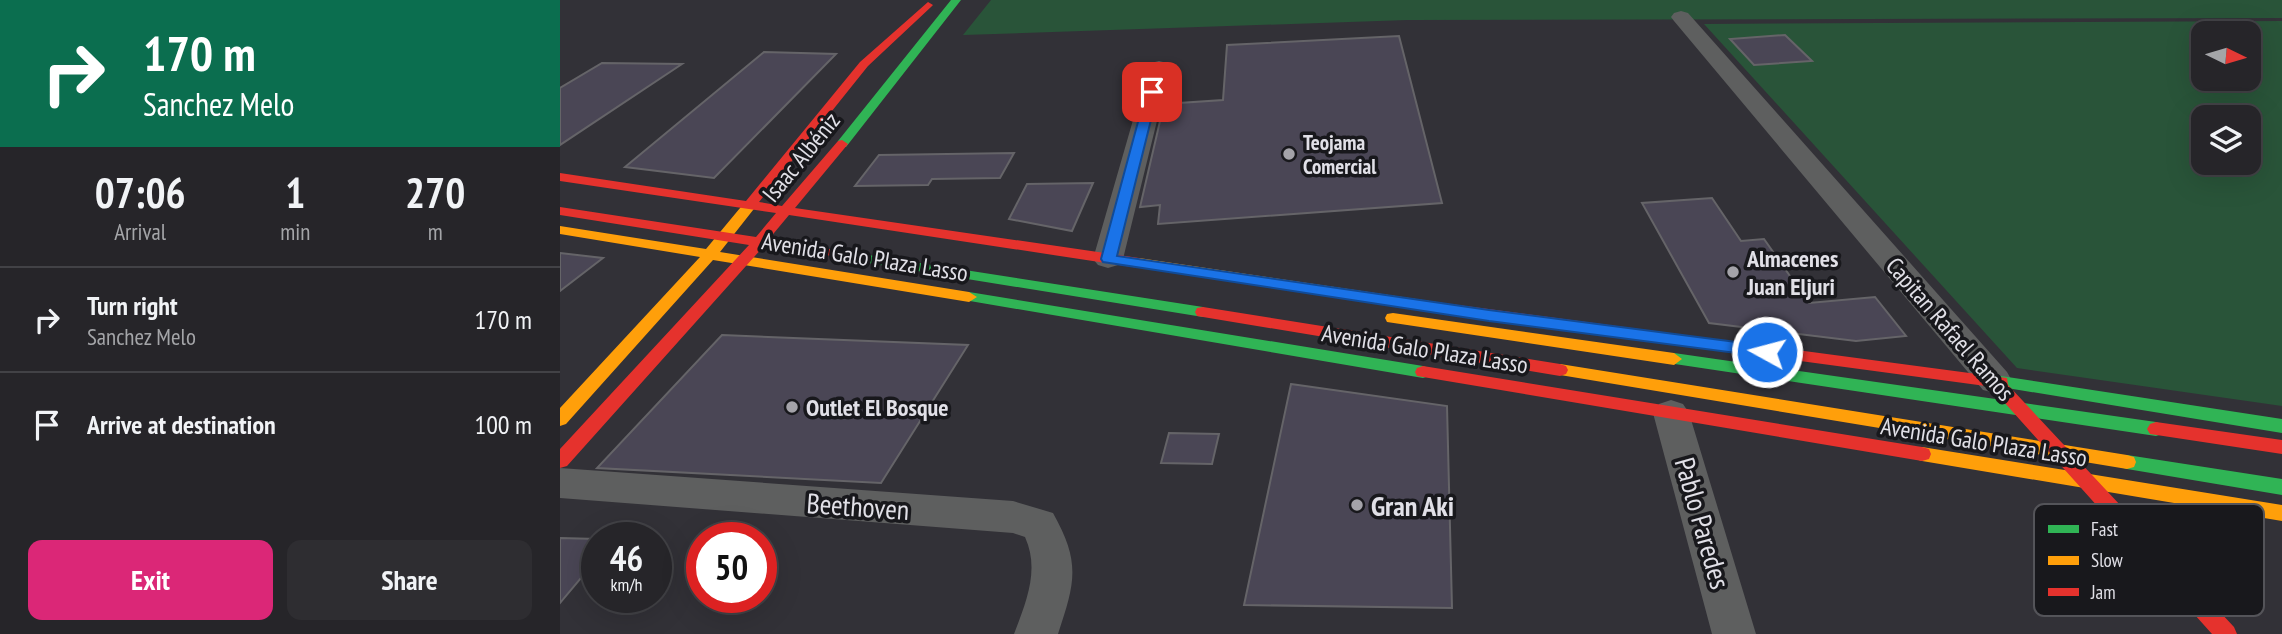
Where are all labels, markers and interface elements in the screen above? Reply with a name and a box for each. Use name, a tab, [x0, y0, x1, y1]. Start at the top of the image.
text: 170 m	[143, 21, 256, 85]
north arrow	[2191, 21, 2261, 91]
map controls	[2191, 21, 2261, 175]
icon: right	[28, 28, 119, 119]
pin	[1122, 62, 1182, 122]
icon: arrive	[1133, 73, 1171, 111]
text: Sanchez Melo	[143, 83, 294, 125]
button: layers	[2191, 105, 2261, 175]
street label: Isaac Albéniz	[755, 106, 847, 208]
place label: Teojama Comercial	[1303, 129, 1377, 180]
marker: Teojama Comercial	[1281, 146, 1297, 162]
text: 07:06	[95, 165, 186, 220]
text: 1	[285, 165, 305, 220]
text: 270	[405, 165, 465, 220]
text: Arrival	[114, 217, 166, 246]
text: min	[280, 217, 310, 246]
text: m	[428, 217, 443, 246]
street label: Avenida Galo Plaza Lasso	[760, 225, 970, 289]
place label: Almacenes Juan Eljuri	[1746, 243, 1839, 302]
street label: Capitan Rafael Ramos	[1879, 251, 2021, 407]
marker: Almacenes Juan Eljuri	[1725, 264, 1741, 280]
text: Turn right	[87, 289, 178, 322]
icon: right	[28, 301, 66, 339]
text: 170 m	[474, 303, 532, 336]
position arrow	[1730, 315, 1804, 389]
street label: Avenida Galo Plaza Lasso	[1320, 317, 1530, 381]
text: Sanchez Melo	[87, 322, 196, 351]
place label: Outlet El Bosque	[806, 392, 949, 423]
marker: Outlet El Bosque	[784, 399, 800, 415]
icon: arrive	[28, 406, 66, 444]
text: Arrive at destination	[87, 408, 276, 441]
text: 100 m	[474, 408, 532, 441]
street label: Avenida Galo Plaza Lasso	[1879, 410, 2089, 474]
street label: Pablo Paredes	[1667, 453, 1739, 593]
street label: Beethoven	[806, 484, 910, 528]
place label: Gran Aki	[1371, 487, 1454, 524]
marker: Gran Aki	[1349, 497, 1365, 513]
legend	[2034, 504, 2264, 616]
text: Fast	[2091, 517, 2119, 541]
speed limit sign: 50	[686, 522, 777, 613]
text: 46	[610, 535, 643, 581]
button: Exit	[28, 540, 273, 620]
button: Share	[287, 540, 532, 620]
text: Slow	[2091, 548, 2124, 572]
text: km/h	[611, 573, 642, 596]
text: Jam	[2090, 580, 2116, 604]

